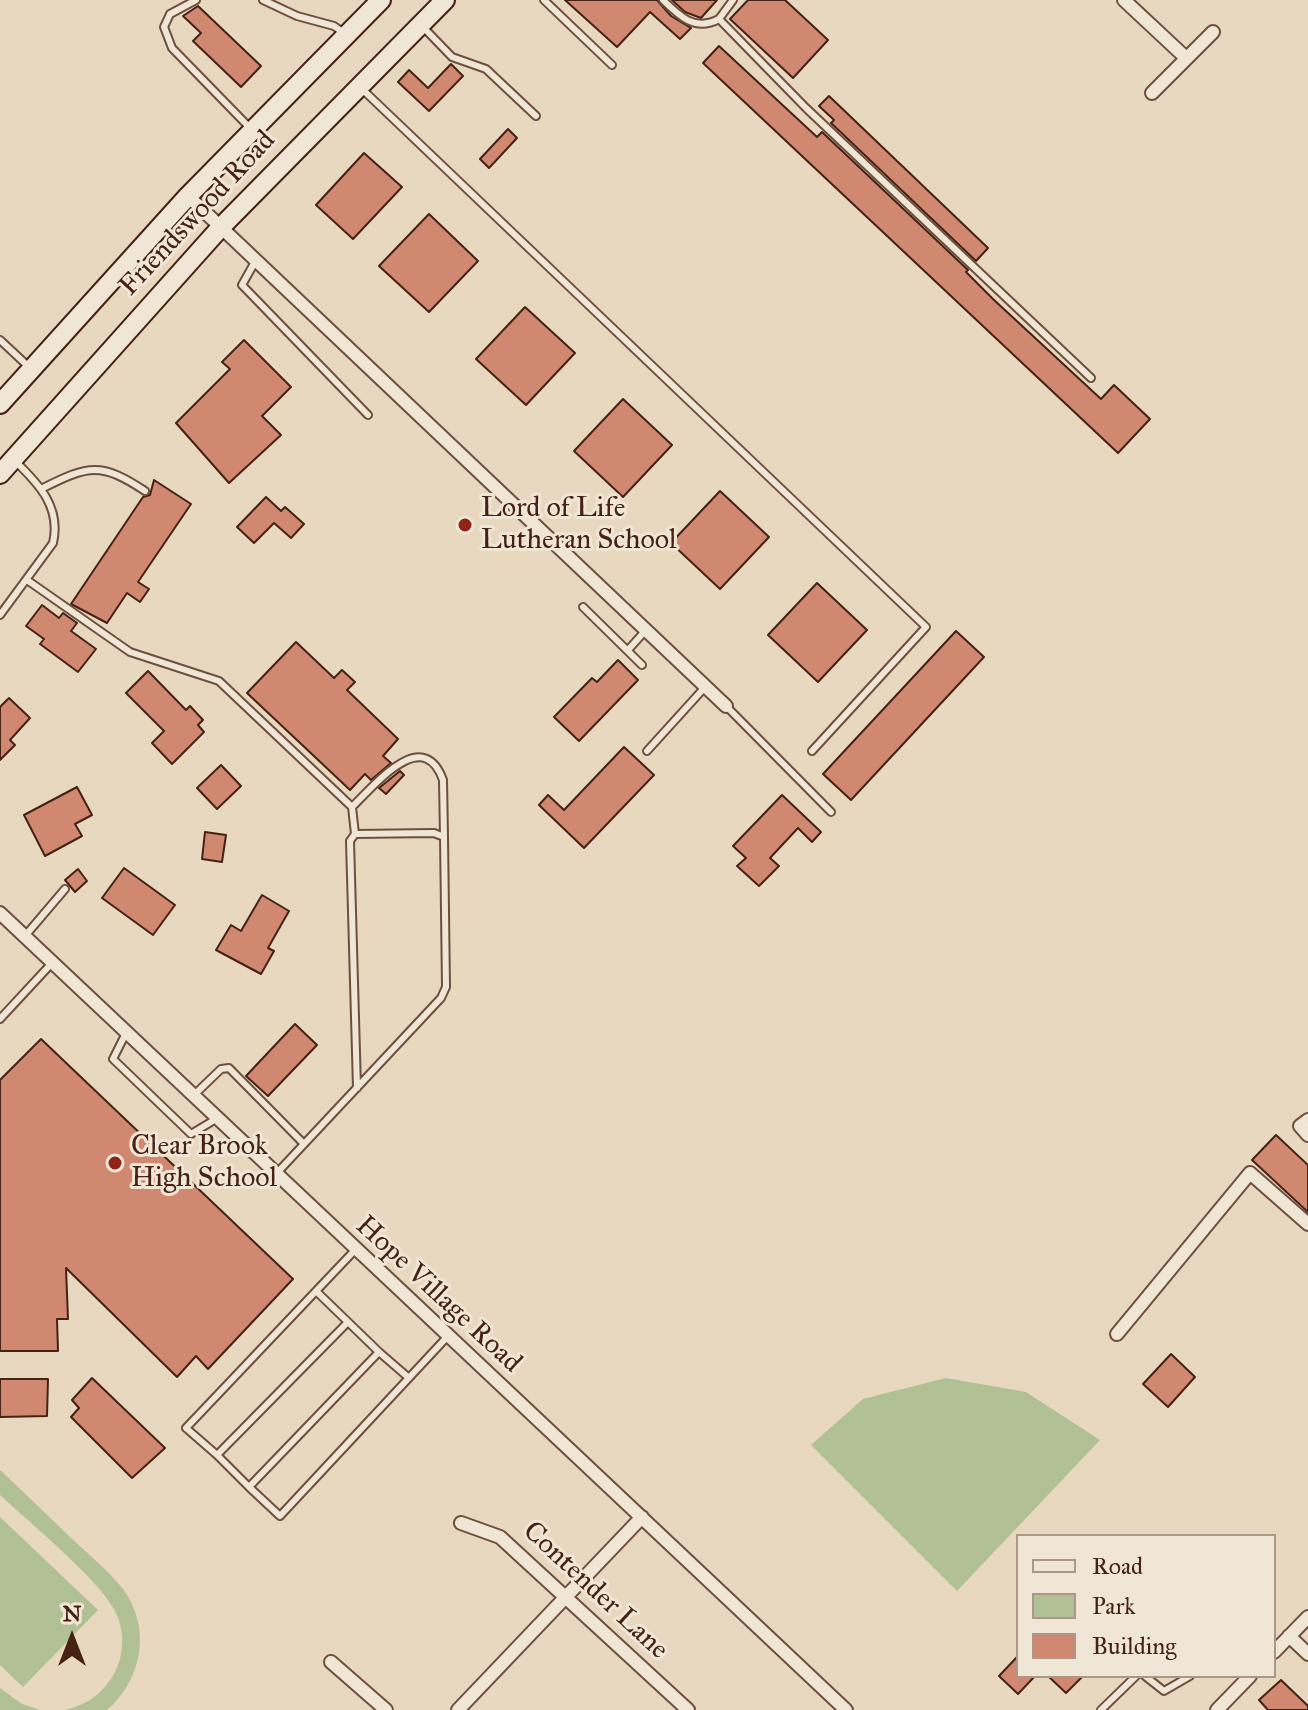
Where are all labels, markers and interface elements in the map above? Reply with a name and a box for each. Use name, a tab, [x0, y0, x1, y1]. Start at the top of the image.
street label: Friendswood Road	[113, 125, 283, 303]
place label: Lord of Life Lutheran School	[481, 492, 677, 558]
marker: Lord of Life Lutheran School	[456, 516, 474, 534]
place label: Clear Brook High School	[131, 1130, 277, 1196]
marker: Clear Brook High School	[106, 1154, 124, 1172]
street label: Hope Village Road	[348, 1210, 528, 1380]
street label: Contender Lane	[515, 1515, 675, 1667]
legend	[1016, 1534, 1276, 1678]
text: Road	[1092, 1551, 1143, 1581]
text: Park	[1092, 1591, 1135, 1621]
north arrow	[32, 1598, 112, 1678]
text: N	[63, 1600, 81, 1627]
text: Building	[1092, 1631, 1177, 1661]

